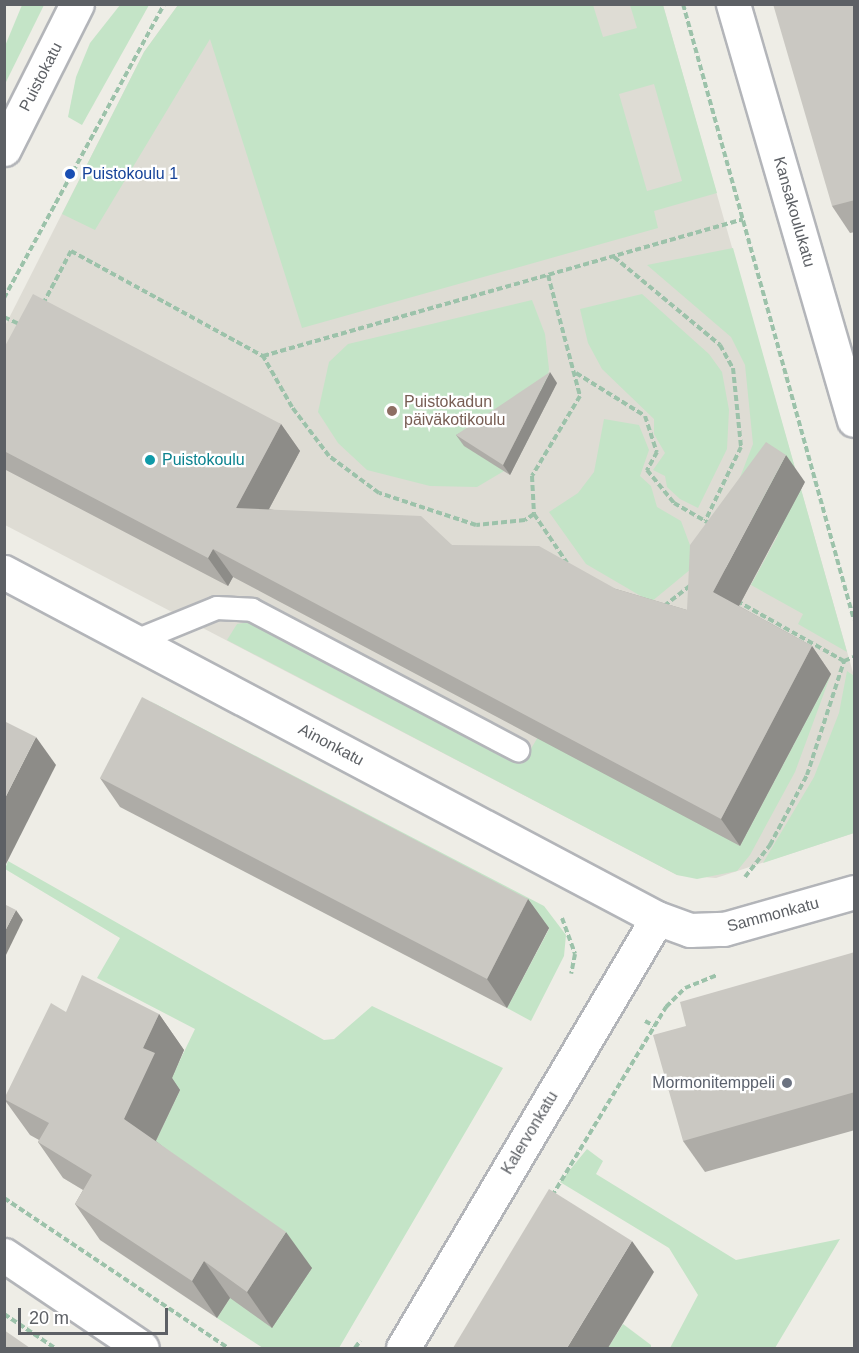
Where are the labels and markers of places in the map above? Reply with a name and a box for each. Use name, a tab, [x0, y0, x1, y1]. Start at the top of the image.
place label: Puistokoulu 1	[82, 164, 178, 184]
marker: Puistokoulu 1	[63, 167, 77, 181]
place label: Puistokadun päiväkotikoulu	[404, 392, 505, 430]
marker: Puistokadun päiväkotikoulu	[385, 404, 399, 418]
place label: Puistokoulu	[162, 450, 245, 470]
marker: Puistokoulu	[143, 453, 157, 467]
place label: Mormonitemppeli	[652, 1073, 775, 1093]
marker: Mormonitemppeli	[780, 1076, 794, 1090]

